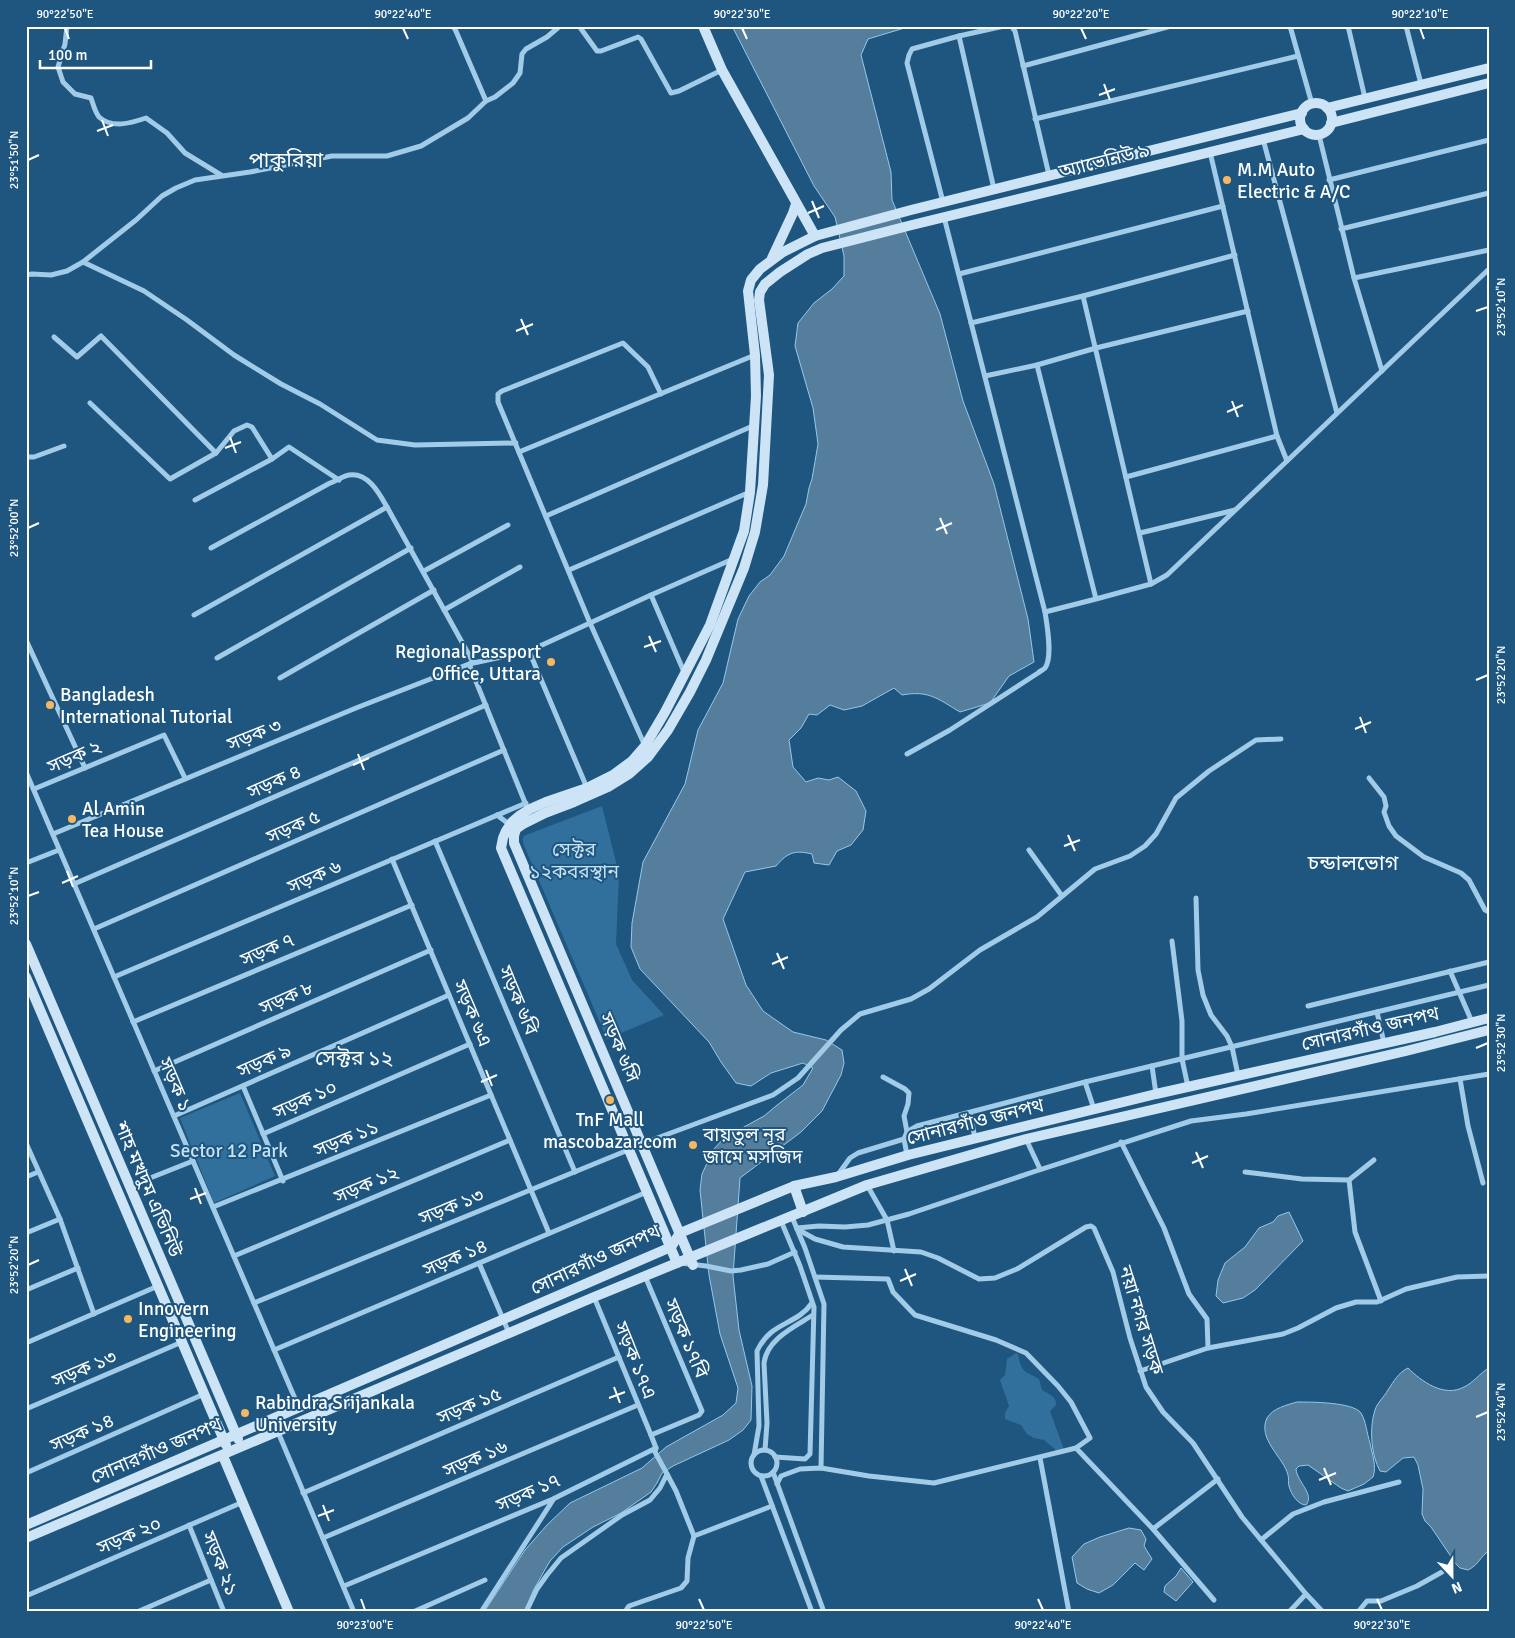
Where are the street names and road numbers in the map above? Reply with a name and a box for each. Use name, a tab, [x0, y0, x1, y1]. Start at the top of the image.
street label: অ্যাভেনিউ ৯	[1055, 138, 1152, 184]
street label: সড়ক ৩	[223, 713, 285, 757]
street label: সড়ক ২	[43, 735, 105, 779]
street label: সড়ক ৪	[243, 760, 305, 805]
street label: সড়ক ৫	[262, 805, 324, 850]
street label: সড়ক ৬	[283, 855, 345, 899]
street label: সড়ক ৭	[236, 928, 298, 972]
street label: সড়ক ৬বি	[492, 961, 544, 1039]
street label: সড়ক ৮	[255, 976, 317, 1021]
street label: সড়ক ৬এ	[447, 976, 497, 1050]
street label: সোনারগাঁও জনপথ	[1299, 1001, 1442, 1057]
street label: সড়ক ৬সি	[593, 1008, 645, 1087]
street label: সড়ক ৯	[233, 1039, 295, 1084]
street label: সড়ক ১	[153, 1053, 197, 1115]
street label: সড়ক ১০	[269, 1075, 341, 1125]
street label: সোনারগাঁও জনপথ	[904, 1093, 1047, 1151]
street label: সড়ক ১১	[310, 1115, 382, 1163]
street label: শাহ মখদুম এভিনিউ	[108, 1117, 188, 1261]
street label: সড়ক ১২	[330, 1161, 402, 1210]
street label: সড়ক ১৩	[415, 1183, 487, 1231]
street label: সোনারগাঁও জনপথ	[527, 1219, 665, 1301]
street label: সড়ক ১৪	[419, 1234, 491, 1283]
street label: নয়া নগর সড়ক	[1113, 1262, 1169, 1378]
street label: সড়ক ১৭বি	[658, 1294, 714, 1382]
street label: সড়ক ১৭এ	[608, 1317, 661, 1403]
street label: সড়ক ১৩	[48, 1345, 120, 1394]
street label: সড়ক ১৫	[433, 1382, 505, 1431]
street label: সড়ক ১৪	[46, 1408, 118, 1458]
street label: সোনারগাঁও জনপথ	[87, 1412, 227, 1489]
street label: সড়ক ১৬	[439, 1435, 511, 1484]
street label: সড়ক ১৭	[492, 1468, 564, 1518]
street label: সড়ক ২০	[93, 1512, 165, 1561]
street label: সড়ক ২১	[196, 1527, 244, 1599]

